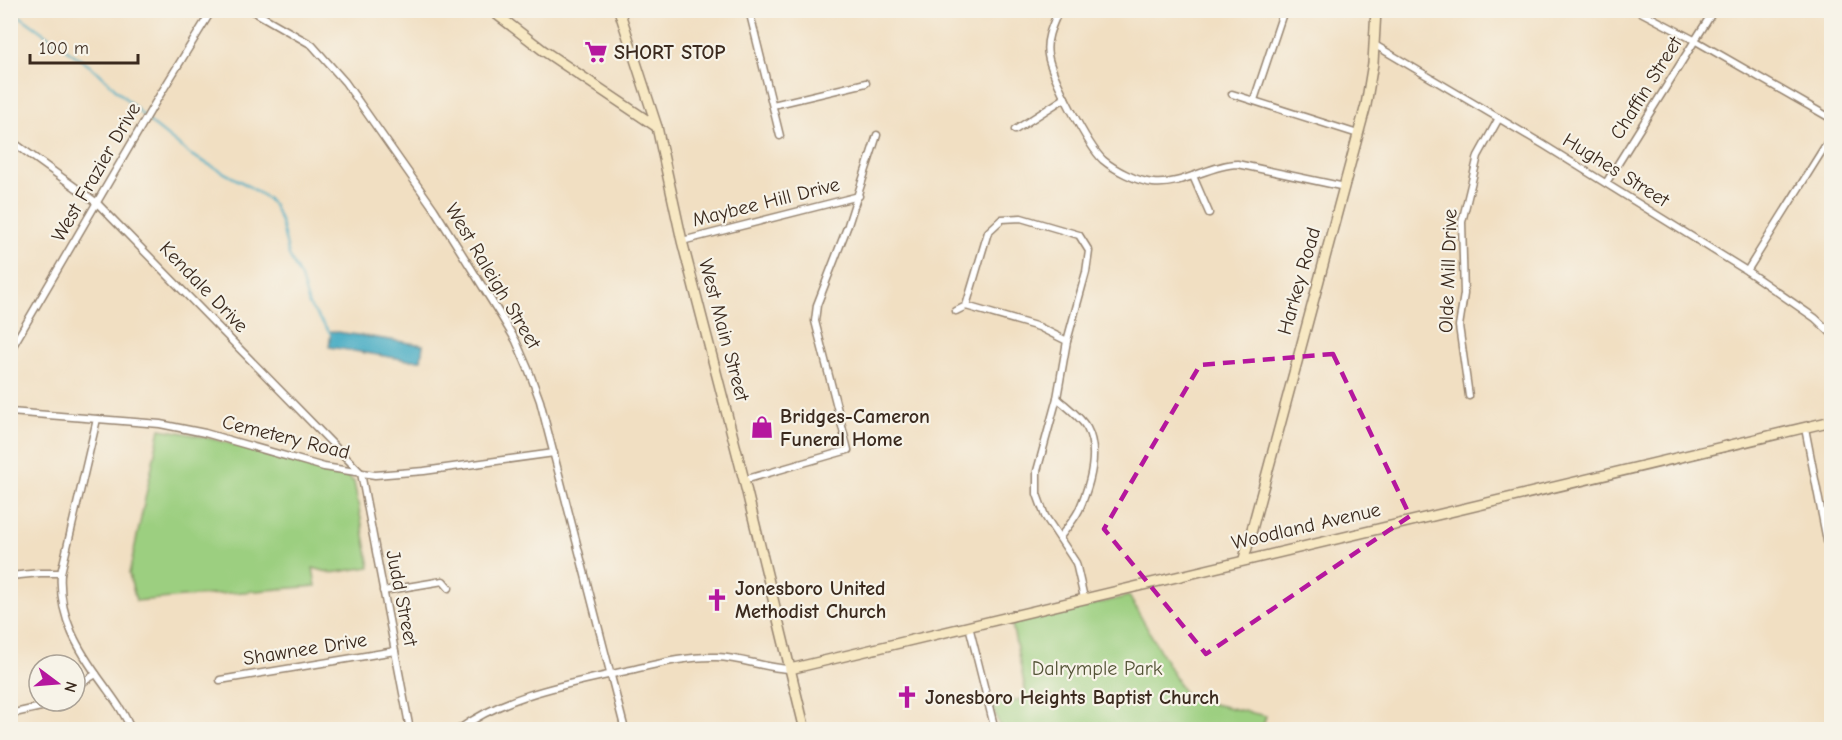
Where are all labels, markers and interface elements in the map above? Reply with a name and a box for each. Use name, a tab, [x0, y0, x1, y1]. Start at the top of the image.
scale bar	[30, 27, 138, 65]
street label: Chaffin Street	[1605, 31, 1687, 144]
text: 100 m	[39, 38, 89, 59]
supermarket icon: SHORT STOP	[583, 39, 609, 65]
place label: SHORT STOP	[614, 41, 725, 64]
street label: West Frazier Drive	[47, 98, 145, 246]
street label: Hughes Street	[1559, 128, 1675, 213]
street label: Maybee Hill Drive	[690, 173, 842, 231]
street label: West Raleigh Street	[440, 199, 546, 354]
street label: Olde Mill Drive	[1434, 208, 1462, 334]
street label: Harkey Road	[1273, 225, 1325, 337]
street label: Kendale Drive	[155, 237, 253, 337]
street label: West Main Street	[694, 256, 754, 405]
place label: Bridges-Cameron Funeral Home	[780, 405, 930, 451]
street label: Cemetery Road	[220, 410, 352, 464]
shop icon: Bridges-Cameron Funeral Home	[749, 414, 775, 440]
street label: Woodland Avenue	[1229, 498, 1383, 554]
street label: Judd Street	[381, 548, 423, 649]
place label: Jonesboro United Methodist Church	[735, 577, 886, 623]
church icon: Jonesboro United Methodist Church	[704, 587, 730, 613]
street label: Shawnee Drive	[242, 628, 368, 670]
north arrow	[27, 653, 87, 713]
park label: Dalrymple Park	[1032, 657, 1163, 680]
text: N	[60, 679, 81, 694]
church icon: Jonesboro Heights Baptist Church	[894, 684, 920, 710]
place label: Jonesboro Heights Baptist Church	[925, 686, 1219, 709]

